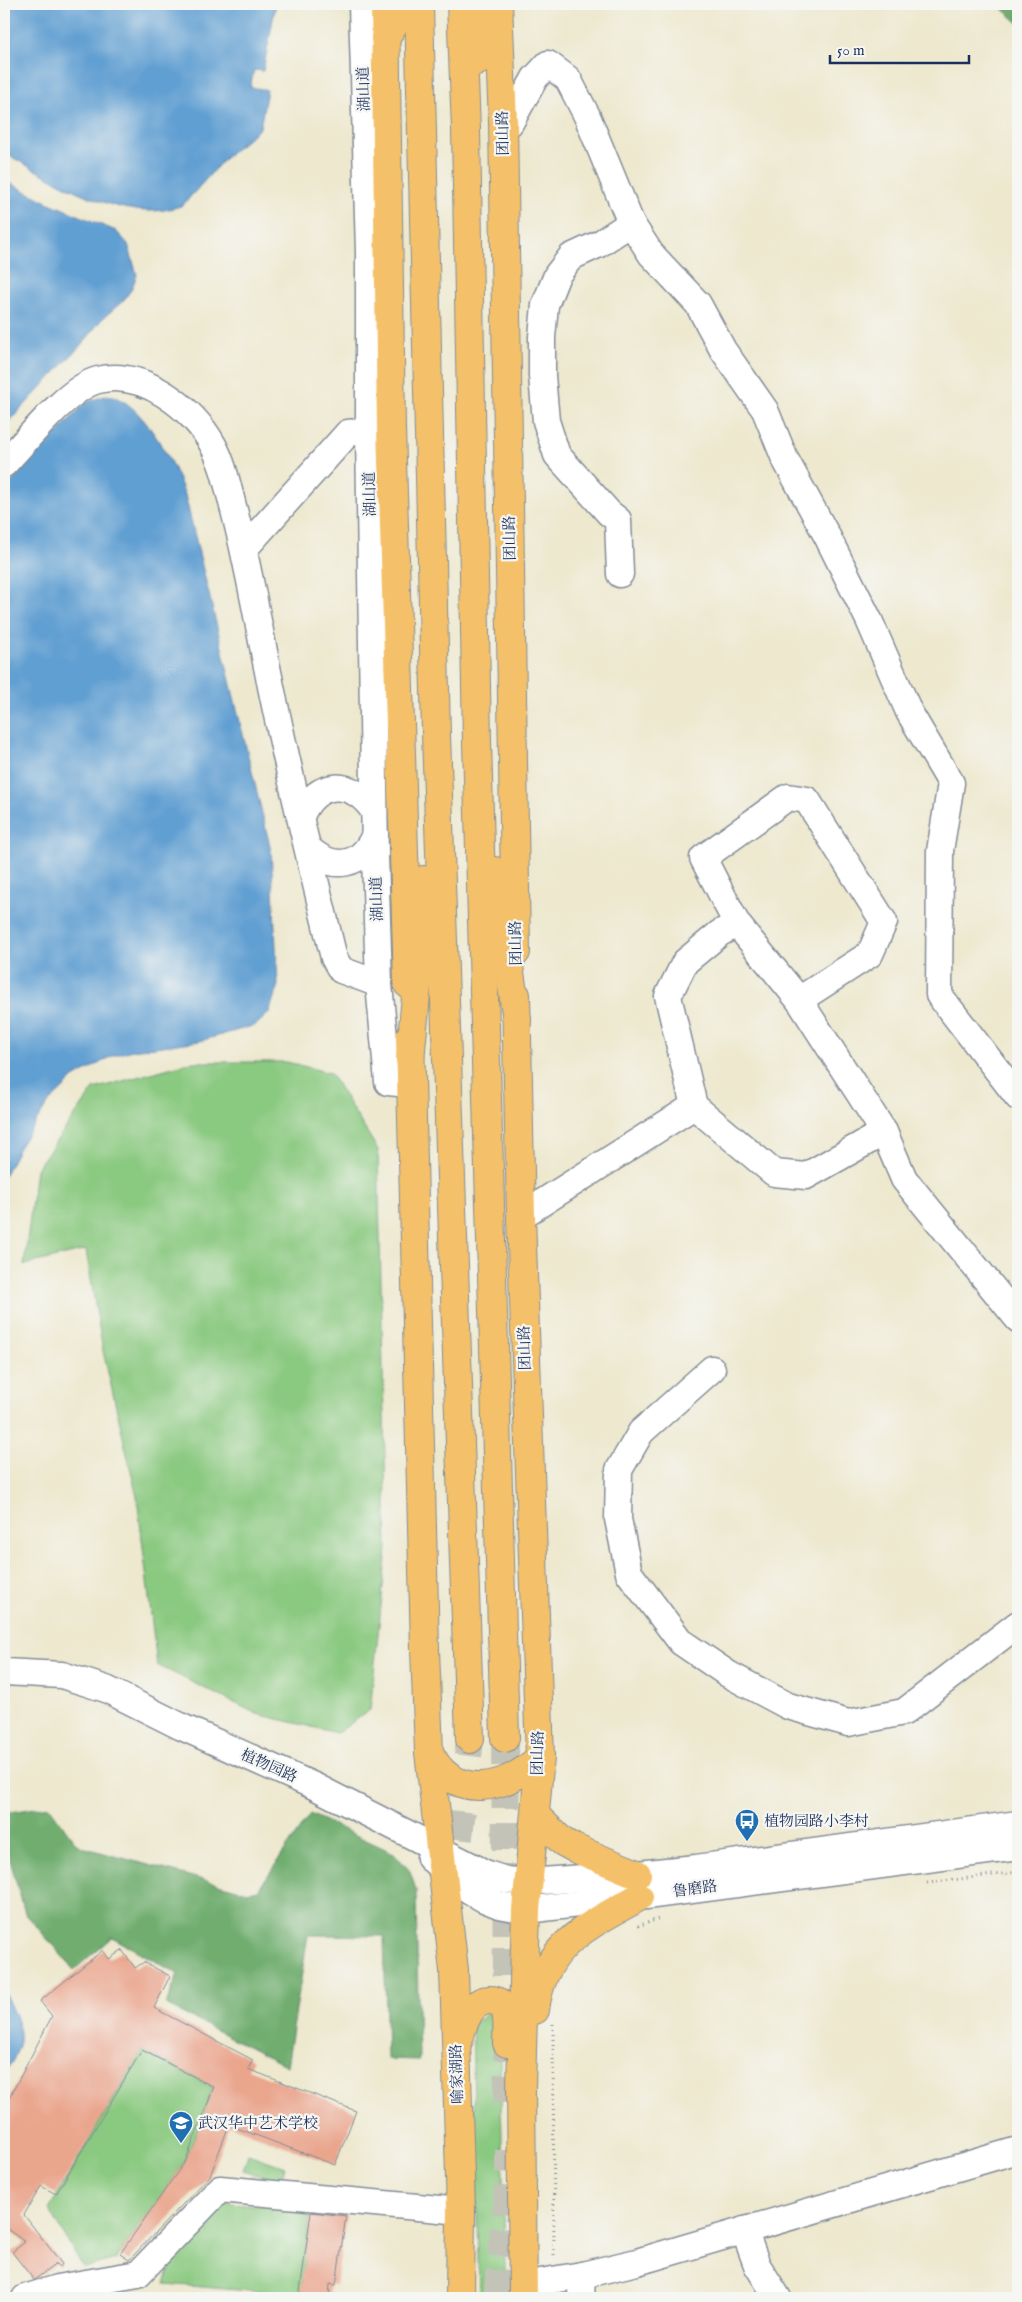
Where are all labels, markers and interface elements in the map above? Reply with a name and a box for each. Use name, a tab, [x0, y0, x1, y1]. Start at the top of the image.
scale bar	[830, 32, 968, 64]
text: 50 m	[837, 41, 865, 60]
street label: 湖山道	[354, 66, 374, 112]
street label: 团山路	[493, 110, 513, 156]
street label: 湖山道	[360, 471, 380, 517]
street label: 团山路	[500, 515, 520, 561]
street label: 湖山道	[367, 876, 387, 922]
street label: 团山路	[506, 920, 526, 966]
street label: 团山路	[515, 1325, 535, 1371]
street label: 团山路	[528, 1730, 548, 1776]
street label: 植物园路	[238, 1745, 300, 1787]
bus stop icon: 植物园路小李村	[734, 1808, 760, 1842]
place label: 植物园路小李村	[764, 1812, 869, 1831]
street label: 鲁磨路	[671, 1876, 719, 1902]
street label: 喻家湖路	[446, 2044, 468, 2104]
school or university icon: 武汉华中艺术学校	[168, 2110, 194, 2144]
place label: 武汉华中艺术学校	[198, 2114, 318, 2133]

